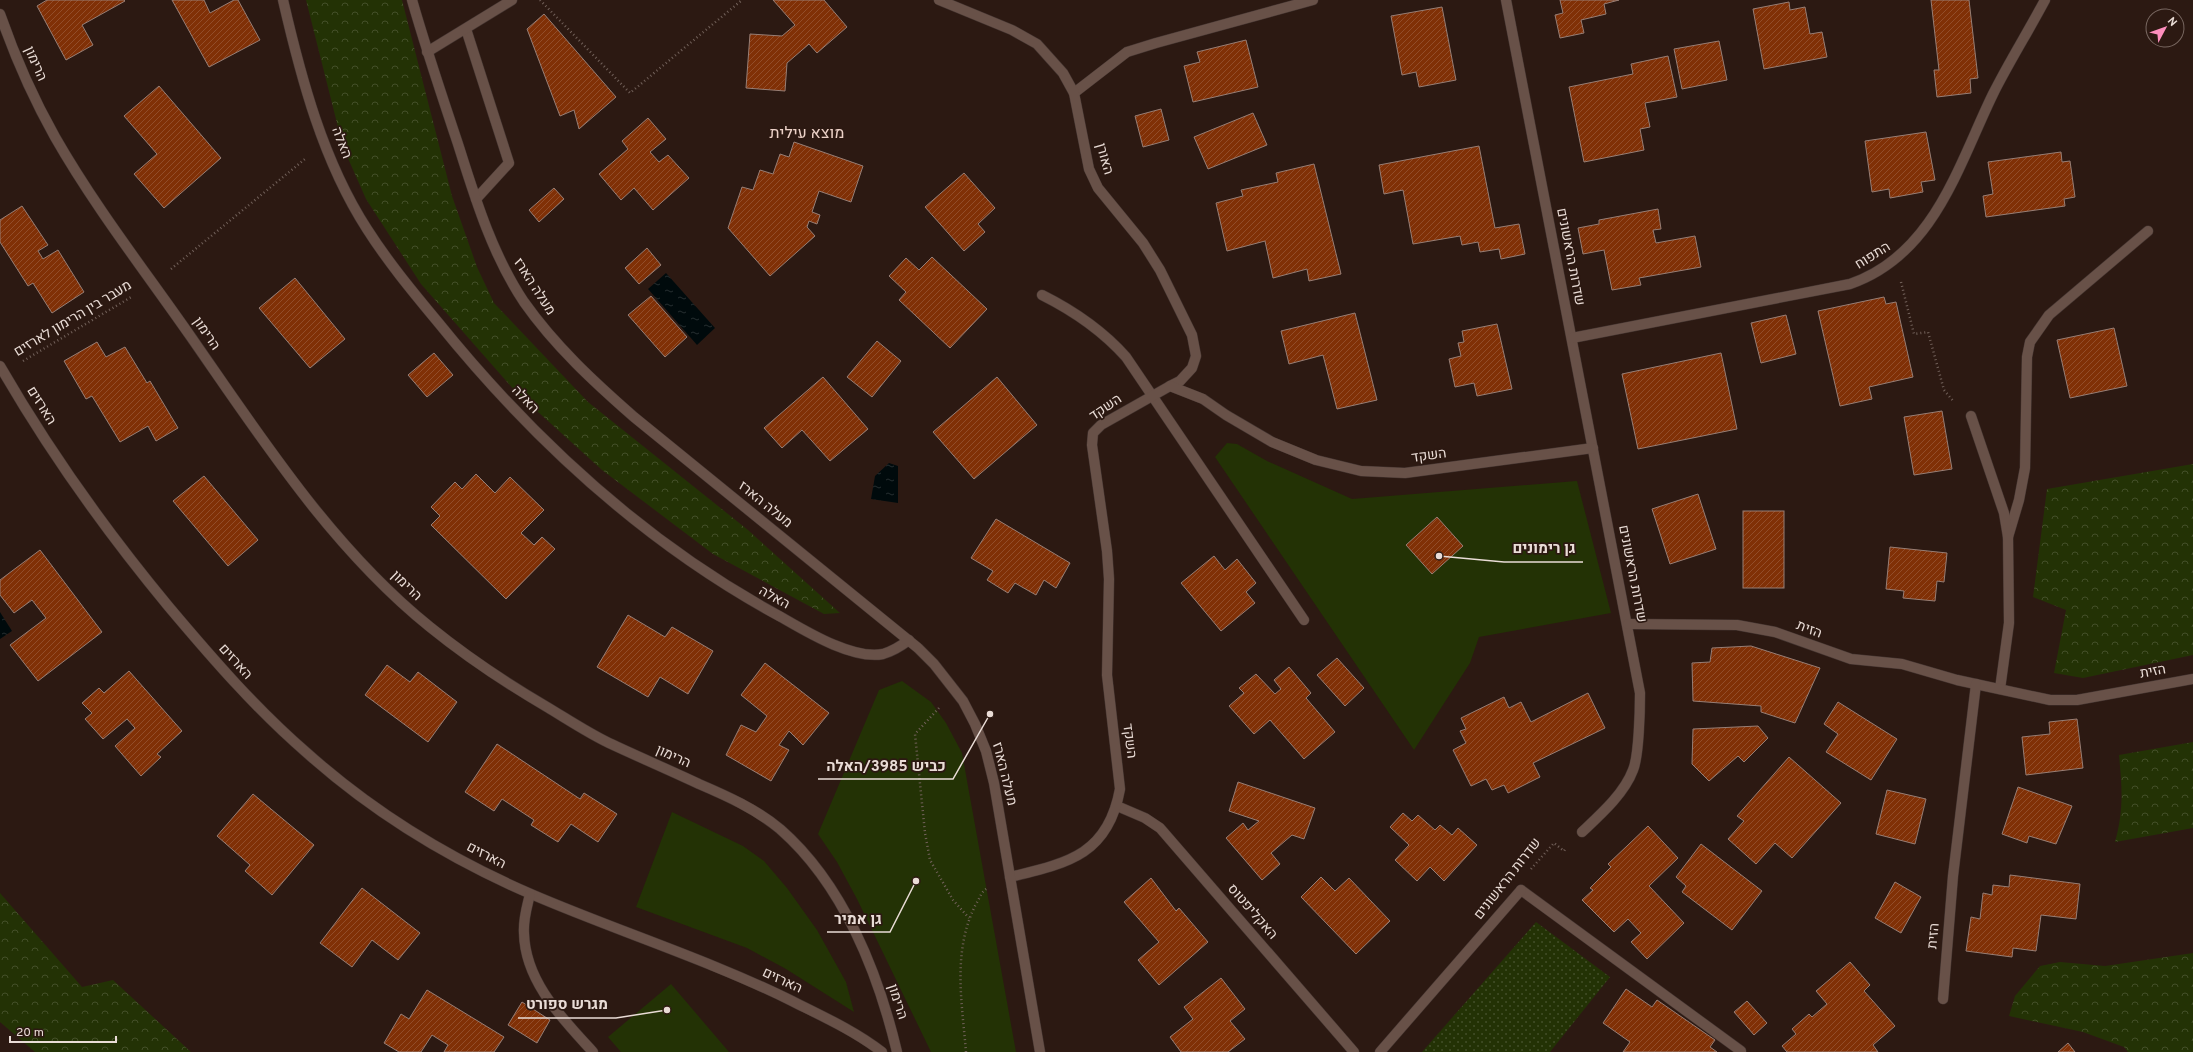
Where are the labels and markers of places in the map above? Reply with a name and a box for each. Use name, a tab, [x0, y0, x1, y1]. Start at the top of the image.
callout: גן רימונים	[1504, 535, 1583, 562]
callout: כביש 3985/האלה	[818, 752, 953, 779]
callout: גן אמיר	[827, 905, 890, 932]
callout: מגרש ספורט	[518, 991, 616, 1018]

